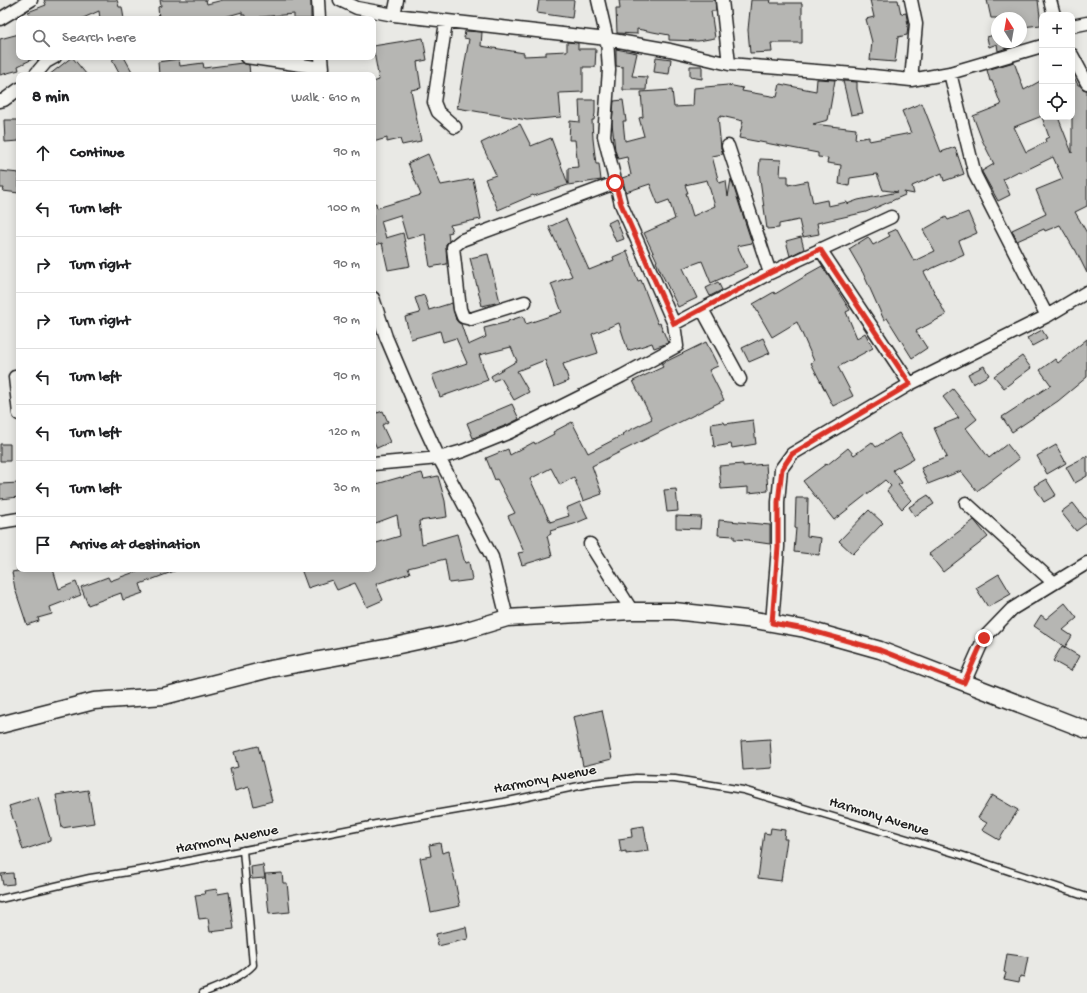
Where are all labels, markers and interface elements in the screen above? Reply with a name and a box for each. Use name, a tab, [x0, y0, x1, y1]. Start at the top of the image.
north arrow	[991, 12, 1027, 48]
map controls	[1039, 12, 1075, 120]
button: +	[1039, 12, 1075, 48]
search box	[16, 16, 376, 60]
icon: search	[30, 27, 52, 49]
text: Search here	[62, 29, 136, 47]
button: −	[1039, 48, 1075, 84]
button: locate	[1039, 84, 1075, 120]
text: 8 min	[32, 88, 69, 108]
text: Walk · 610 m	[291, 91, 360, 106]
icon: ahead	[32, 142, 54, 164]
text: Continue	[70, 144, 124, 162]
text: 90 m	[334, 145, 360, 160]
route start	[606, 174, 624, 192]
icon: left	[32, 198, 54, 220]
text: Turn left	[70, 200, 121, 218]
text: 100 m	[328, 201, 360, 216]
icon: right	[32, 254, 54, 276]
text: Turn right	[70, 256, 130, 274]
text: 90 m	[334, 257, 360, 272]
icon: right	[32, 310, 54, 332]
text: Turn right	[70, 312, 130, 330]
text: 90 m	[334, 313, 360, 328]
icon: left	[32, 366, 54, 388]
text: Turn left	[70, 368, 121, 386]
text: 90 m	[334, 369, 360, 384]
icon: left	[32, 422, 54, 444]
text: Turn left	[70, 424, 121, 442]
text: 120 m	[329, 425, 360, 440]
icon: left	[32, 478, 54, 500]
text: Turn left	[70, 480, 121, 498]
text: 30 m	[334, 481, 360, 496]
icon: arrive	[32, 534, 54, 556]
text: Arrive at destination	[70, 536, 200, 554]
route end	[975, 629, 993, 647]
street label: Harmony Avenue	[492, 761, 598, 799]
street label: Harmony Avenue	[827, 793, 932, 841]
street label: Harmony Avenue	[174, 821, 280, 859]

